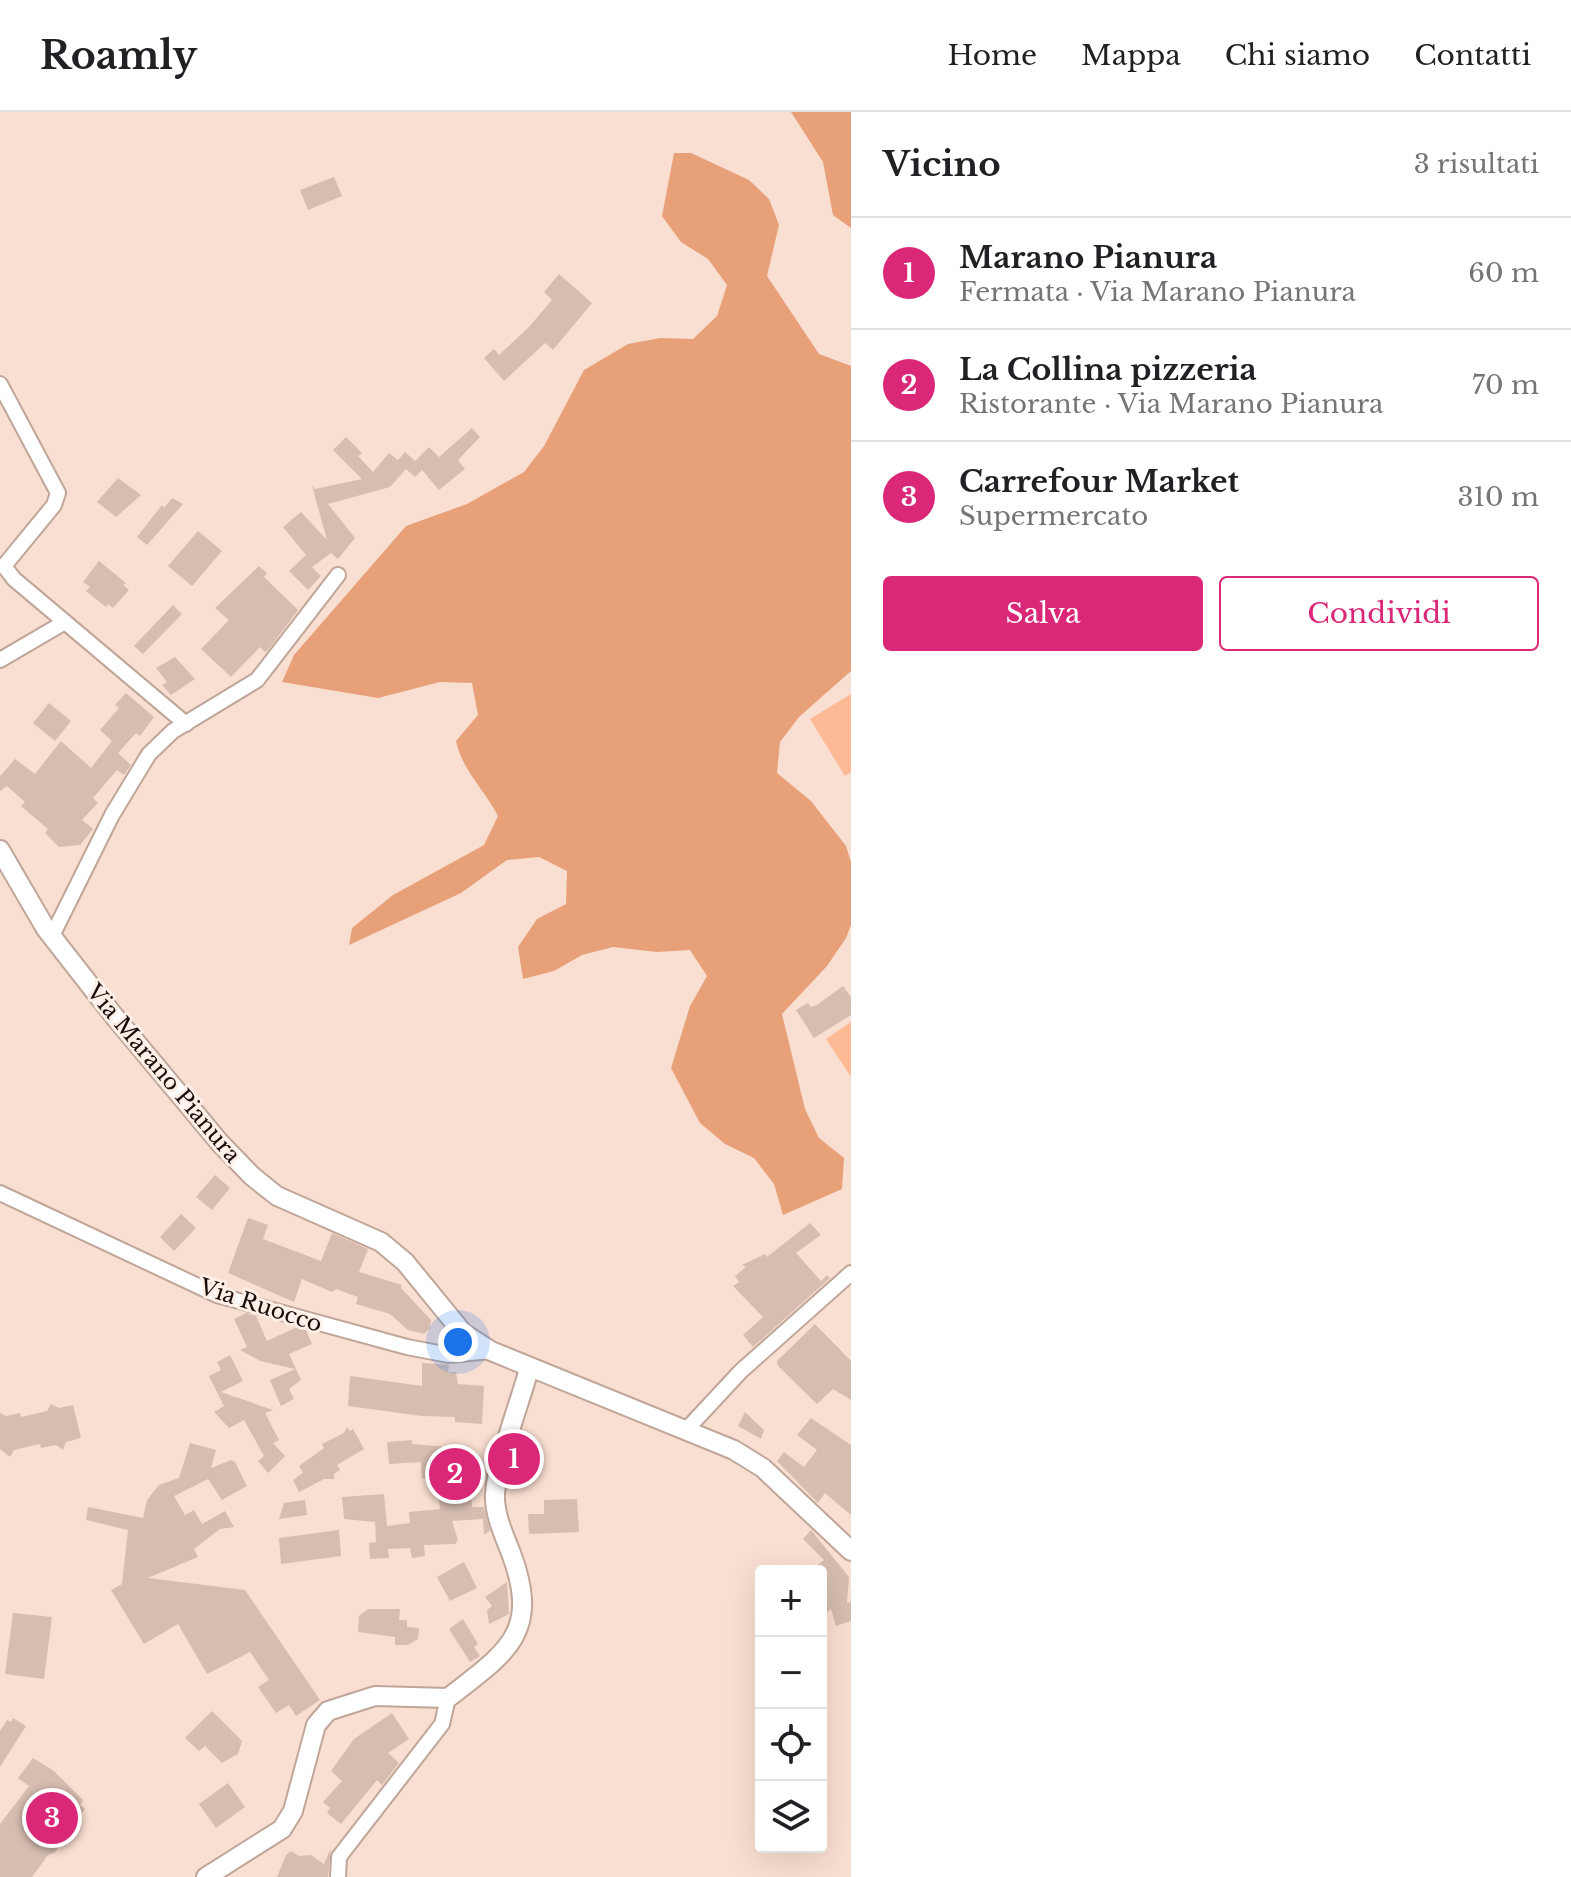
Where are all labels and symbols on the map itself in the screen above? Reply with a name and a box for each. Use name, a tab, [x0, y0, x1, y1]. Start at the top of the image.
street label: Via Marano Pianura	[80, 978, 247, 1169]
street label: Via Ruocco	[195, 1273, 326, 1338]
your location	[438, 1322, 478, 1362]
pin: 1	[488, 1429, 540, 1489]
pin: 2	[429, 1444, 481, 1504]
pin: 3	[26, 1788, 78, 1848]

